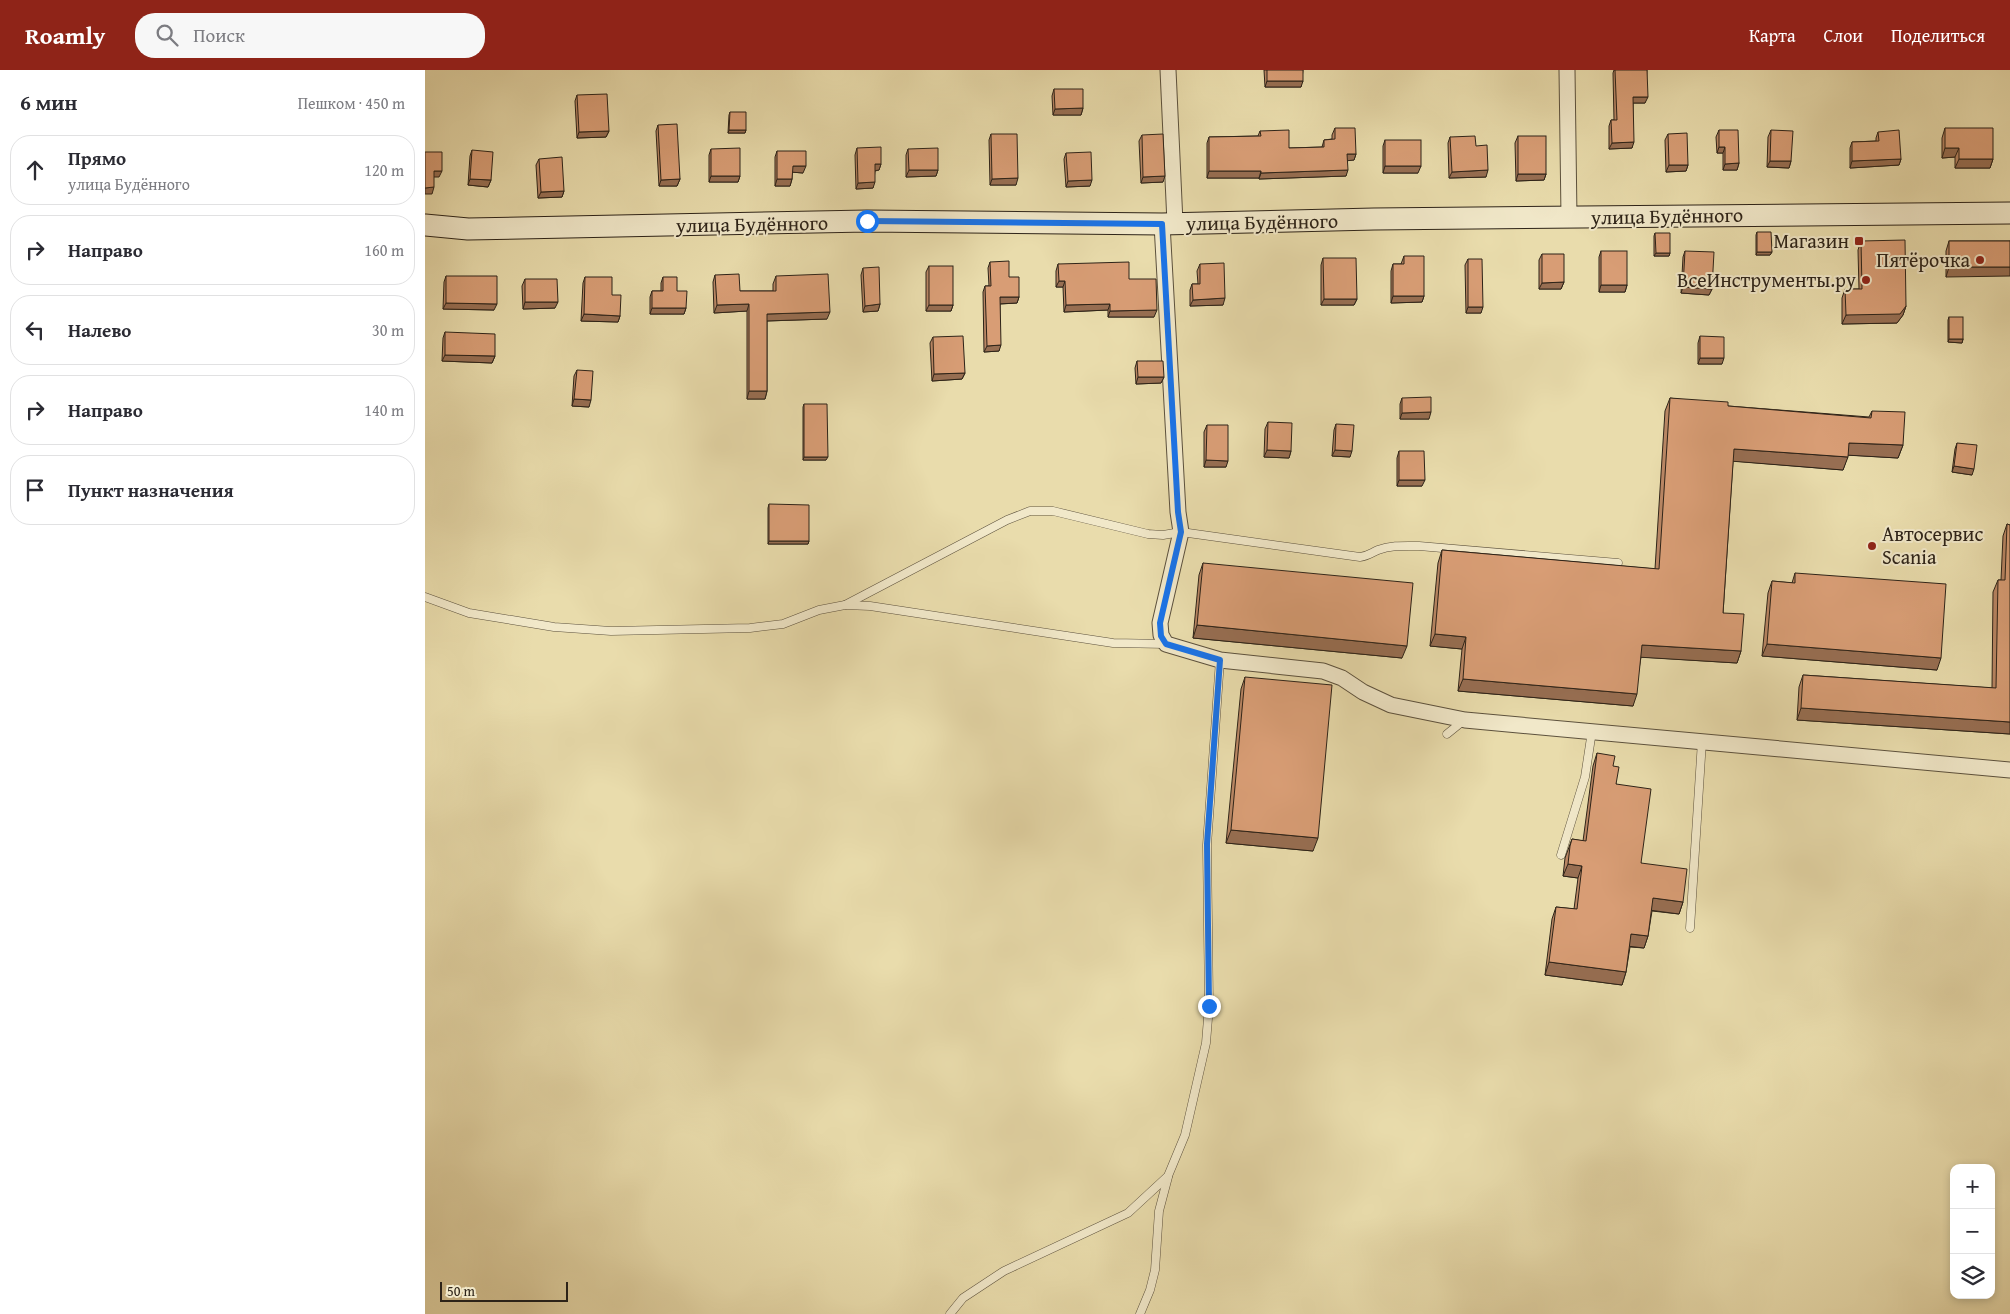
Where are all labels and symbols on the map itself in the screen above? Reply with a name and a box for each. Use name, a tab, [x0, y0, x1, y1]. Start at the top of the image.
street label: улица Будённого	[1590, 200, 1743, 231]
street label: улица Будённого	[1185, 206, 1338, 237]
street label: улица Будённого	[675, 208, 828, 239]
route start	[856, 210, 879, 233]
place label: Магазин	[1774, 226, 1849, 255]
marker: Магазин	[1853, 235, 1865, 247]
place label: Пятёрочка	[1876, 245, 1970, 274]
marker: Пятёрочка	[1974, 254, 1986, 266]
place label: ВсеИнструменты.ру	[1677, 265, 1856, 294]
marker: ВсеИнструменты.ру	[1860, 274, 1872, 286]
place label: Автосервис Scania	[1882, 519, 1983, 571]
marker: Автосервис Scania	[1866, 540, 1878, 552]
route end	[1198, 995, 1221, 1018]
scale bar	[440, 1279, 567, 1302]

